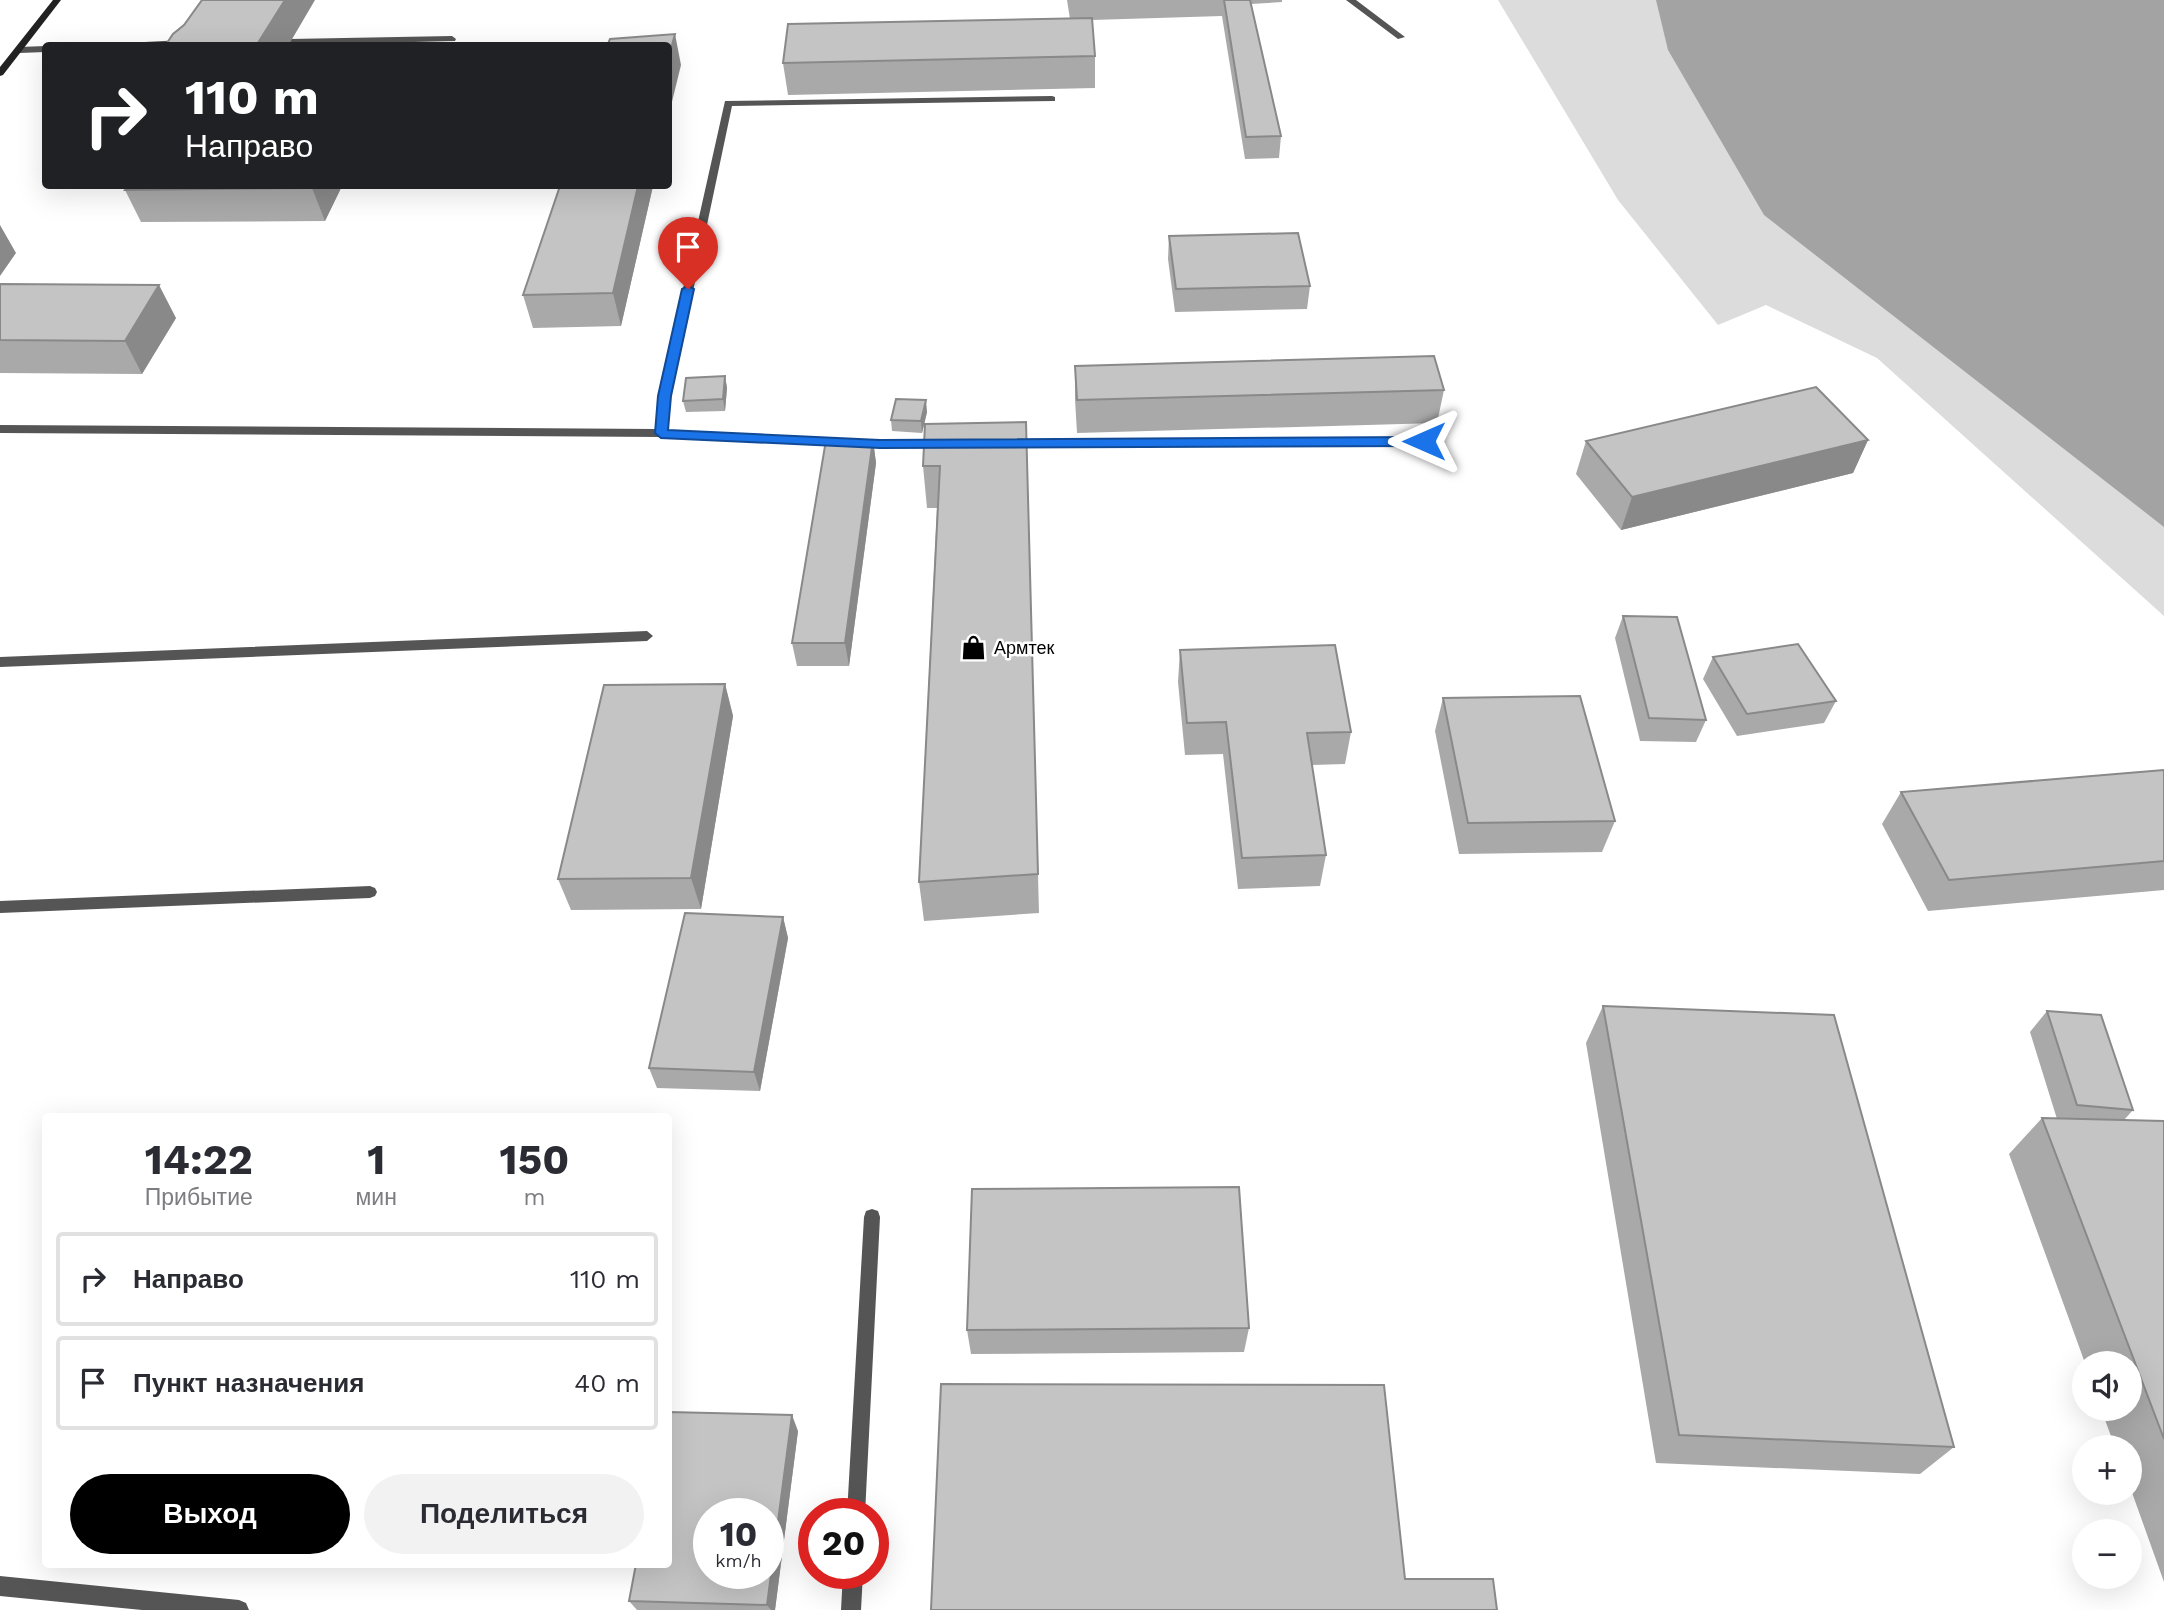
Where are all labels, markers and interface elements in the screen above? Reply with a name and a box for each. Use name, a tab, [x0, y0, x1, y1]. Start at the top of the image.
text: 110 m	[185, 68, 319, 126]
icon: right	[70, 70, 161, 161]
text: Направо	[185, 127, 313, 165]
pin	[658, 217, 718, 289]
icon: arrive	[669, 228, 707, 266]
position arrow	[1387, 404, 1461, 478]
shop icon: Армтек	[960, 633, 988, 661]
place label: Армтек	[994, 637, 1054, 658]
text: 14:22	[145, 1135, 253, 1184]
text: 1	[367, 1135, 385, 1184]
text: 150	[500, 1135, 569, 1184]
text: Прибытие	[145, 1184, 253, 1211]
text: мин	[356, 1184, 397, 1211]
text: m	[523, 1184, 545, 1211]
icon: right	[74, 1260, 112, 1298]
text: Направо	[133, 1264, 244, 1294]
text: 110 m	[570, 1264, 640, 1294]
map controls	[2072, 1351, 2142, 1589]
button: sound	[2072, 1351, 2142, 1421]
icon: arrive	[74, 1364, 112, 1402]
text: Пункт назначения	[133, 1368, 364, 1398]
text: 40 m	[574, 1368, 640, 1398]
button: +	[2072, 1435, 2142, 1505]
button: Выход	[70, 1474, 350, 1554]
button: Поделиться	[364, 1474, 644, 1554]
speed limit sign: 20	[798, 1498, 889, 1589]
text: 10	[720, 1513, 757, 1555]
button: −	[2072, 1519, 2142, 1589]
text: km/h	[715, 1550, 762, 1571]

